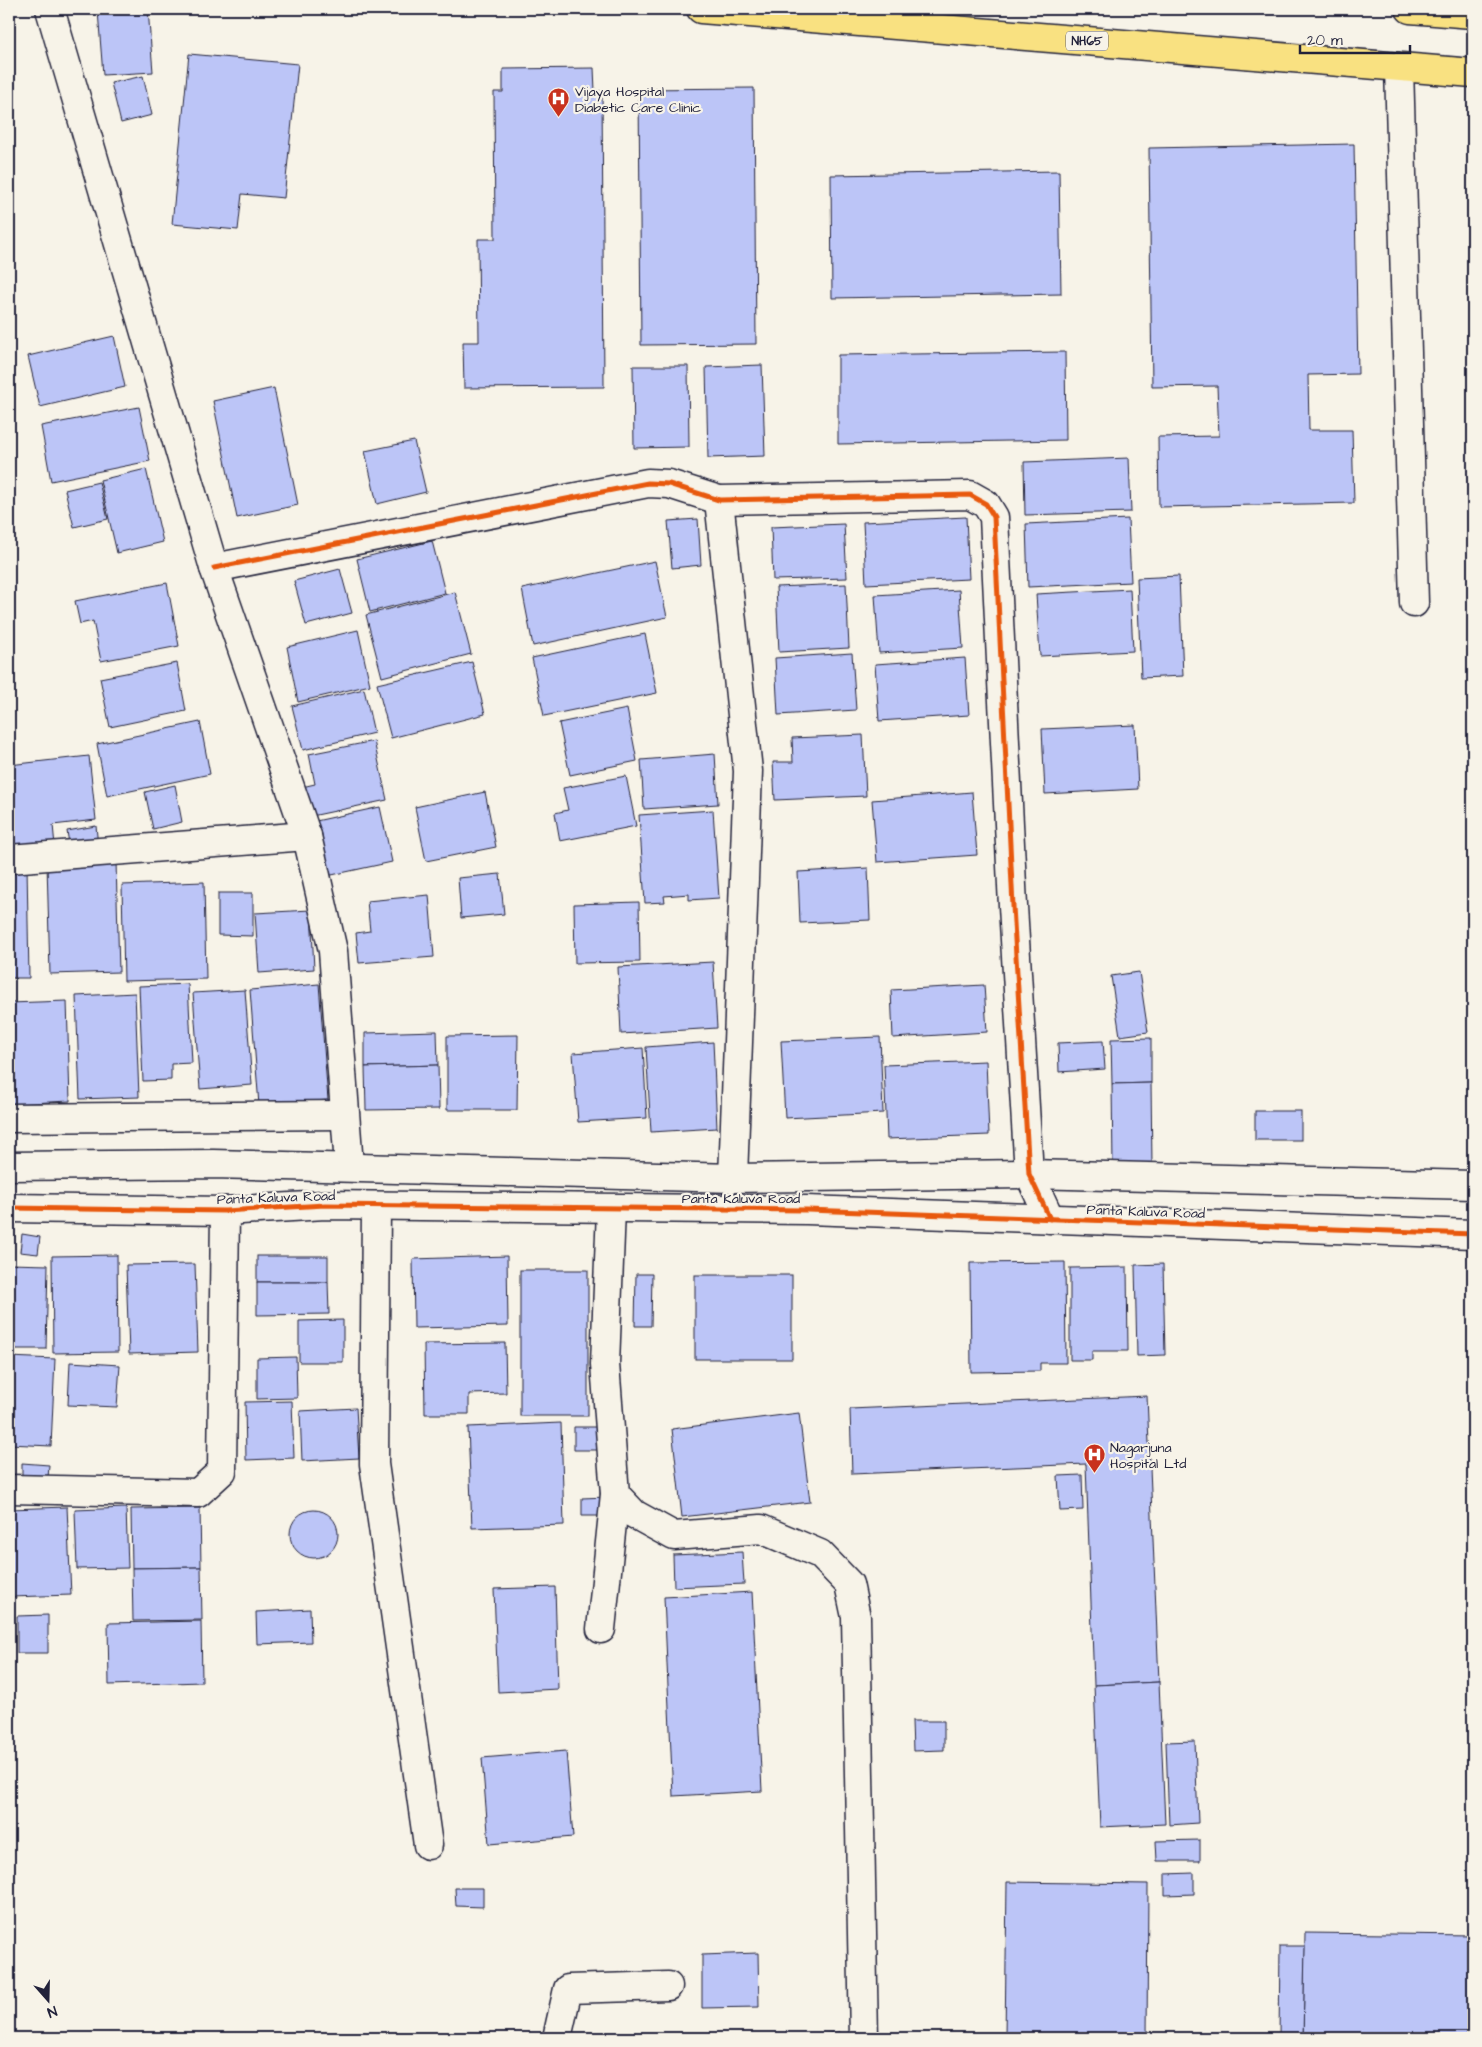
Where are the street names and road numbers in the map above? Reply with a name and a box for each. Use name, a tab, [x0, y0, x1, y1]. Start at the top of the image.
road number: NH65	[1066, 31, 1108, 50]
street label: Panta Kaluva Road	[216, 1186, 336, 1210]
street label: Panta Kaluva Road	[682, 1189, 800, 1209]
street label: Panta Kaluva Road	[1086, 1200, 1206, 1224]

